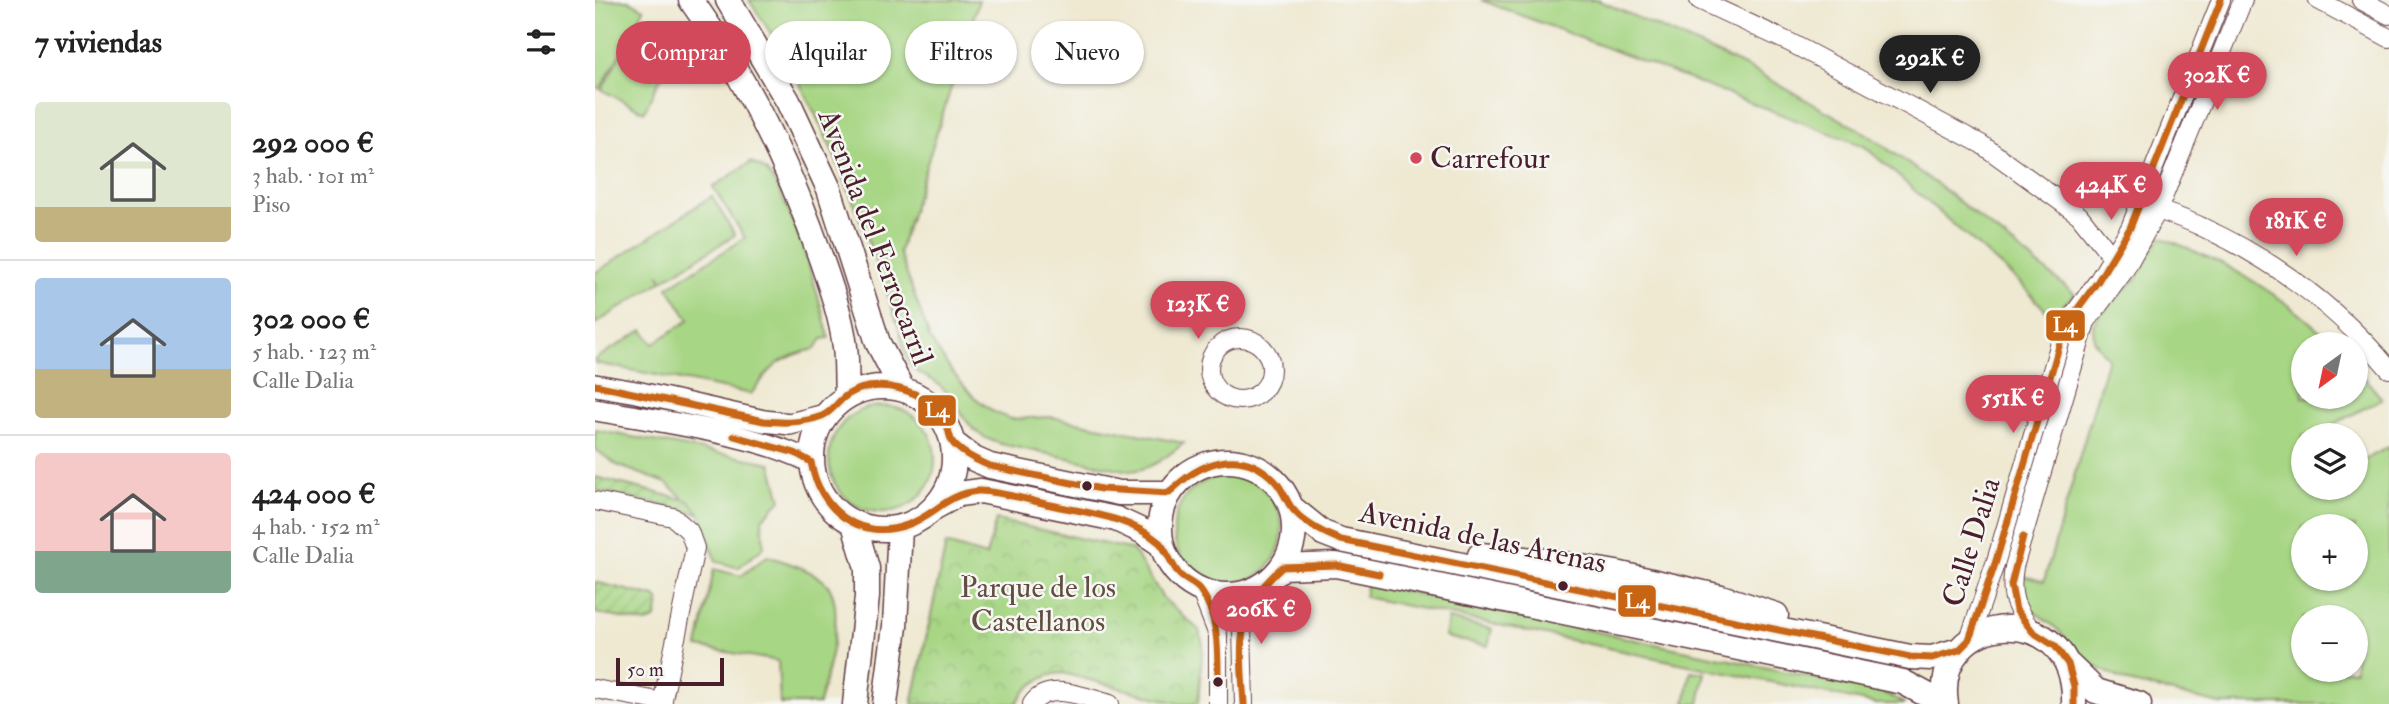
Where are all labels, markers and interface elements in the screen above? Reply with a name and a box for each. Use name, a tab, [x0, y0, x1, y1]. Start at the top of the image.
chip: Comprar	[616, 21, 751, 84]
chip: Alquilar	[765, 21, 891, 84]
chip: Filtros	[905, 21, 1017, 84]
chip: Nuevo	[1031, 21, 1144, 84]
icon: filters	[522, 23, 560, 61]
text: 7 viviendas	[35, 24, 162, 61]
pin: 292K €	[1873, 36, 1987, 95]
text: 292K €	[1895, 43, 1965, 72]
pin: 302K €	[2160, 52, 2274, 112]
text: 302K €	[2184, 60, 2250, 89]
street label: Avenida del Ferrocarril	[809, 103, 942, 371]
text: 292 000 €	[252, 124, 374, 161]
icon: home	[91, 130, 175, 214]
place label: Carrefour	[1430, 140, 1550, 177]
marker: Carrefour	[1408, 150, 1424, 166]
text: 3 hab. · 101 m²	[252, 161, 374, 190]
pin: 424K €	[2054, 162, 2168, 222]
text: 424K €	[2076, 170, 2146, 199]
text: Piso	[252, 190, 290, 219]
pin: 181K €	[2239, 198, 2353, 258]
text: 181K €	[2265, 206, 2327, 235]
pin: 123K €	[1141, 282, 1255, 341]
text: 123K €	[1166, 289, 1230, 318]
text: 302 000 €	[252, 300, 370, 337]
icon: home	[91, 306, 175, 390]
line badge: L4	[2045, 309, 2086, 342]
text: L4	[2053, 314, 2079, 338]
north arrow	[2291, 332, 2368, 410]
map controls	[2291, 332, 2368, 682]
text: 5 hab. · 123 m²	[252, 337, 376, 366]
text: Calle Dalia	[252, 366, 354, 395]
pin: 551K €	[1956, 376, 2070, 435]
text: 551K €	[1982, 383, 2044, 412]
line badge: L4	[917, 394, 957, 427]
text: L4	[925, 399, 951, 423]
button: layers	[2291, 423, 2368, 500]
street label: Calle Dalia	[1934, 472, 2009, 611]
text: 424 000 €	[252, 475, 376, 512]
unlabelled marker	[1080, 479, 1094, 493]
icon: home	[91, 481, 175, 565]
street label: Avenida de las Arenas	[1355, 493, 1610, 582]
text: 4 hab. · 152 m²	[252, 512, 380, 541]
button: +	[2291, 514, 2368, 591]
text: Calle Dalia	[252, 541, 354, 570]
park label: Parque de los Castellanos	[960, 569, 1116, 640]
unlabelled marker	[1556, 579, 1570, 593]
line badge: L4	[1617, 584, 1657, 618]
pin: 206K €	[1204, 586, 1318, 646]
text: L4	[1625, 590, 1651, 614]
text: 206K €	[1226, 594, 1296, 623]
button: −	[2291, 605, 2368, 682]
scale bar	[616, 655, 725, 687]
text: 50 m	[627, 658, 664, 682]
unlabelled marker	[1211, 675, 1225, 689]

